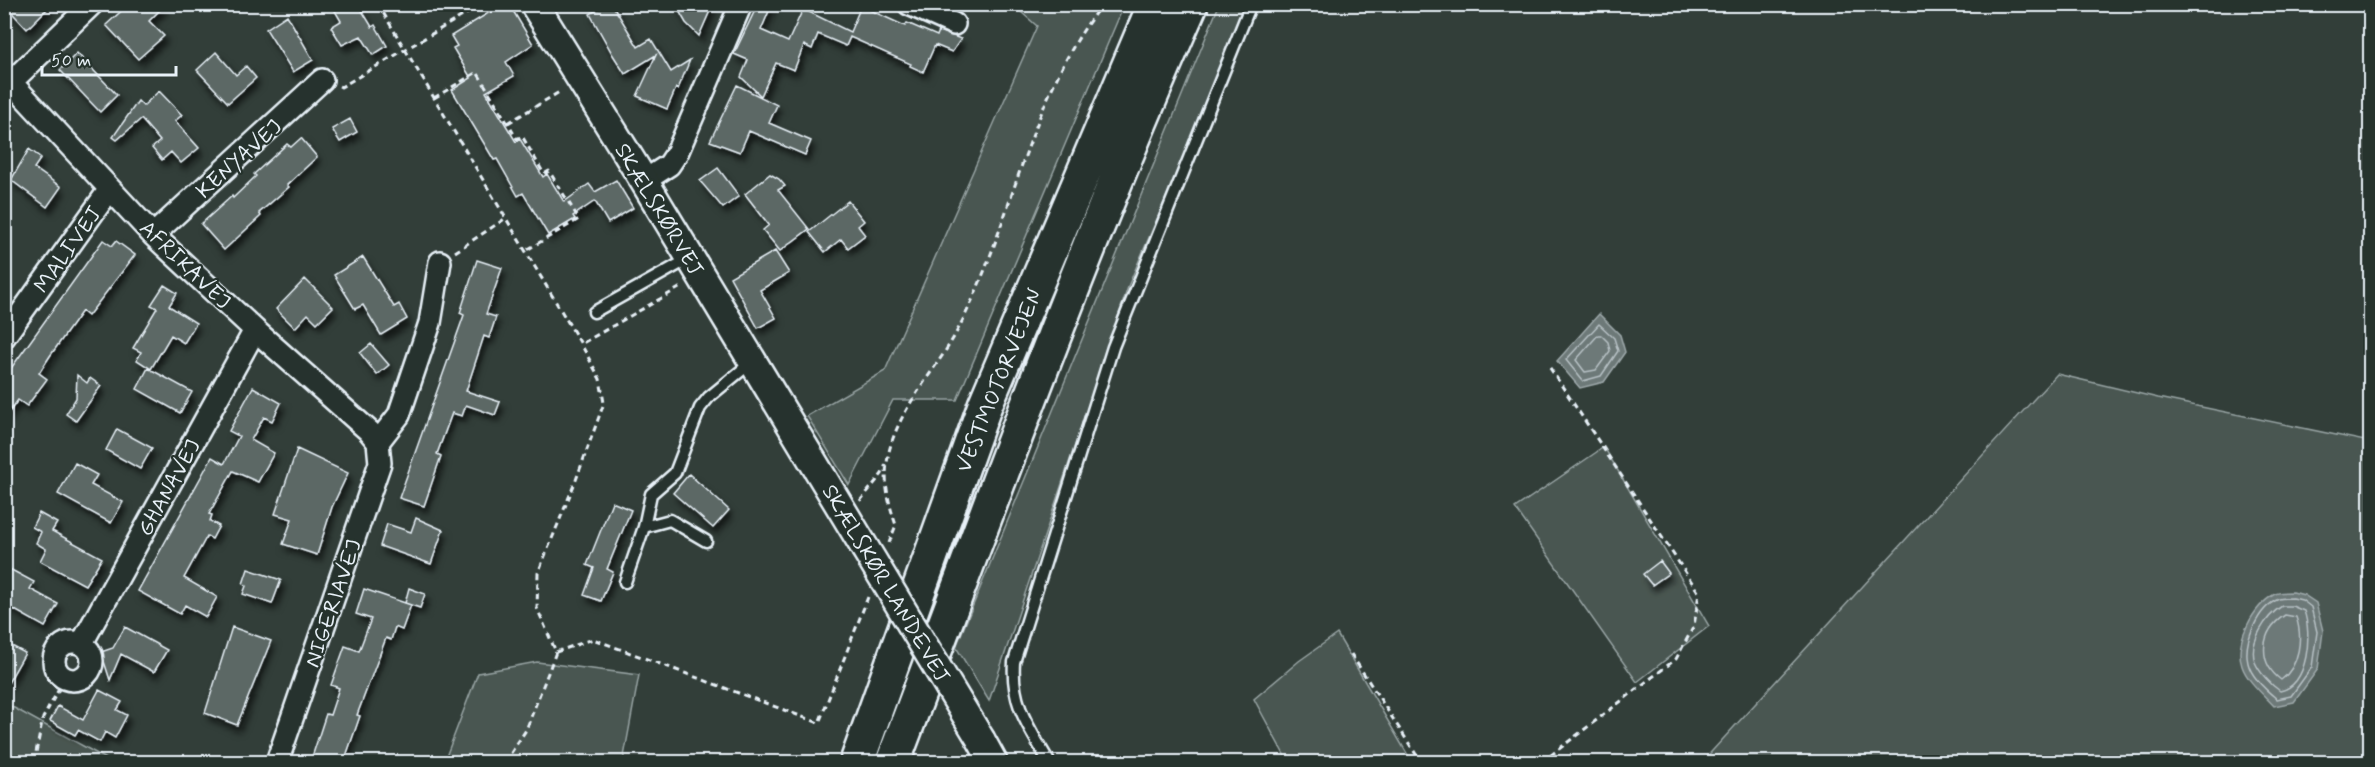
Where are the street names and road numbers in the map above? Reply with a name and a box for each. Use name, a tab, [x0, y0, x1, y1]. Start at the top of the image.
street label: KENYAVEJ	[191, 114, 288, 205]
street label: SKÆLSKØRVEJ	[608, 138, 709, 282]
street label: MALIVEJ	[28, 201, 109, 299]
street label: AFRIKAVEJ	[133, 215, 236, 316]
street label: VESTMOTORVEJEN	[950, 285, 1049, 477]
street label: GHANAVEJ	[132, 435, 208, 541]
street label: SKÆLSKØR LANDEVEJ	[815, 480, 956, 688]
street label: NIGERIAVEJ	[299, 536, 369, 671]

